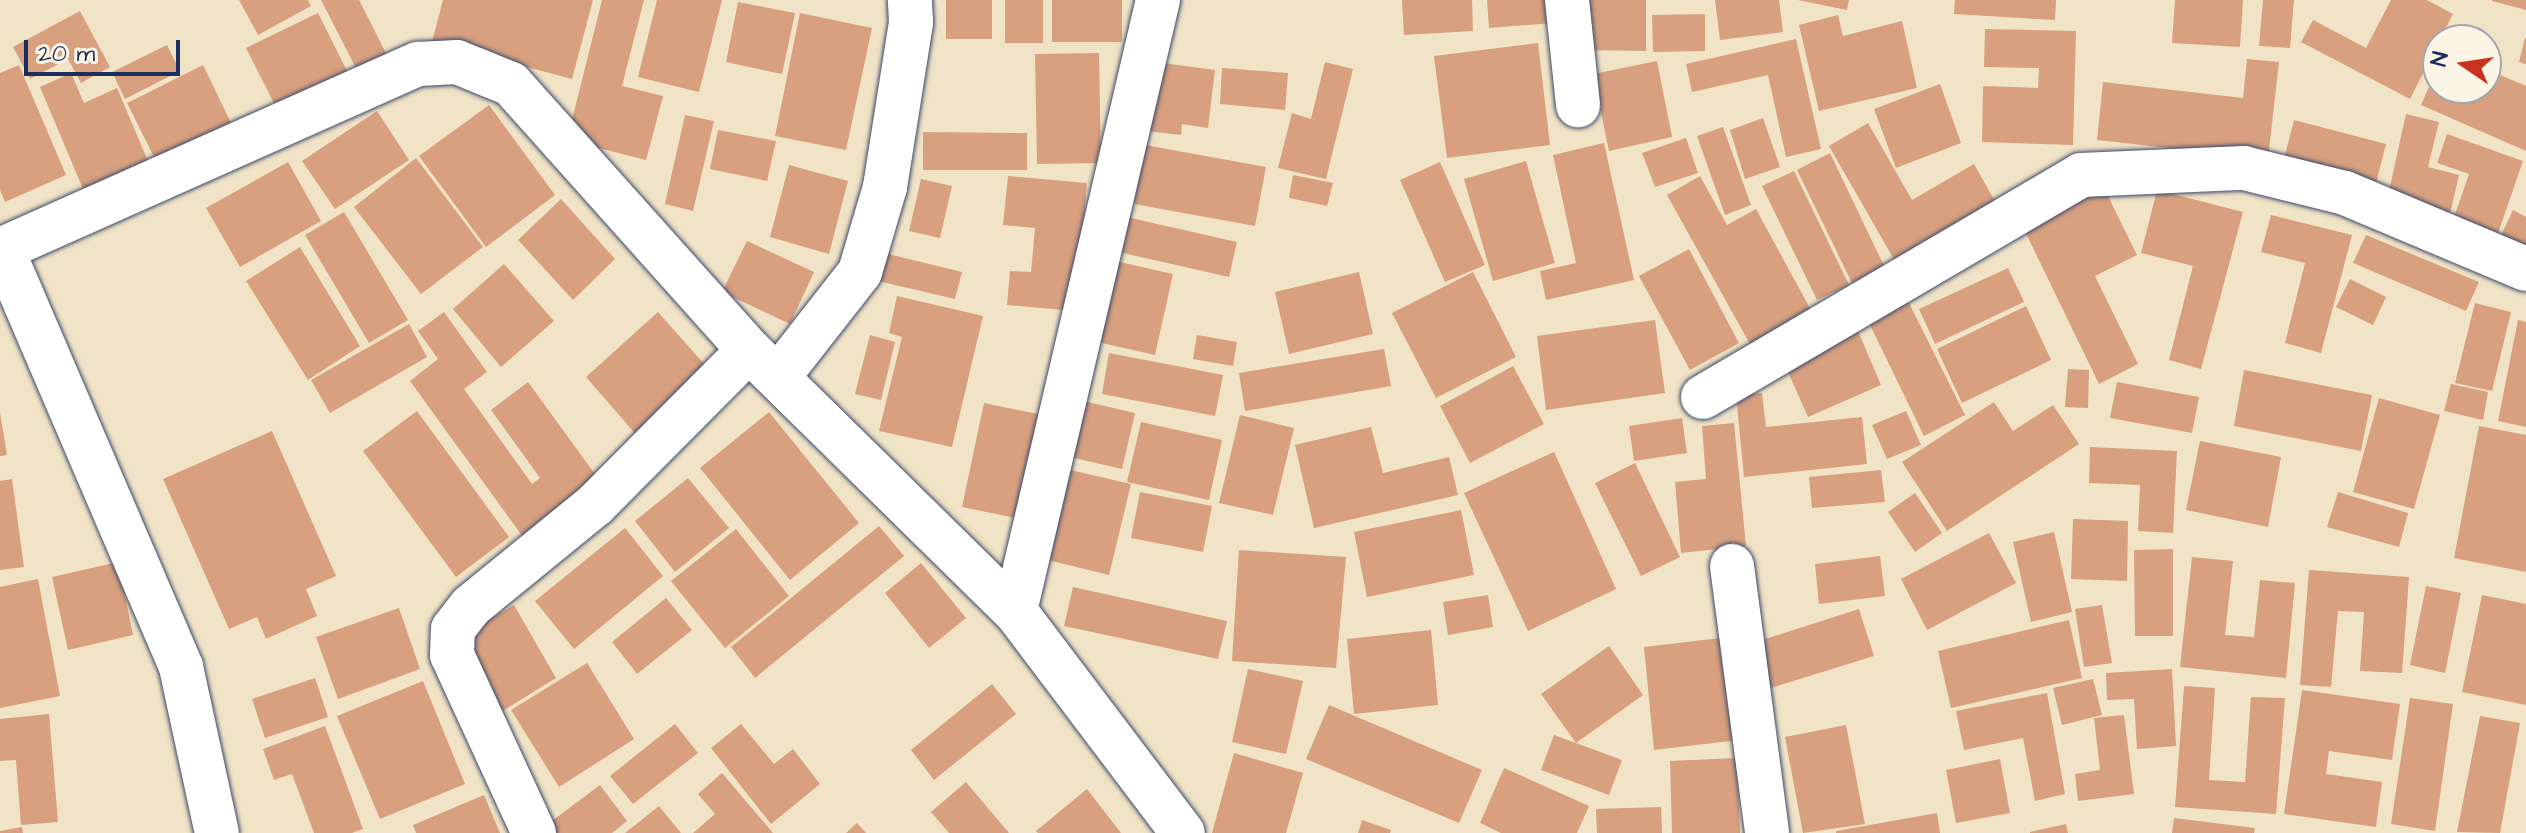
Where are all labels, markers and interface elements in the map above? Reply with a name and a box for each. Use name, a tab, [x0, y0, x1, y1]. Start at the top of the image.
scale bar	[28, 24, 184, 74]
north arrow	[2422, 24, 2502, 104]
text: 20 m	[38, 37, 95, 71]
text: N	[2423, 49, 2457, 69]

